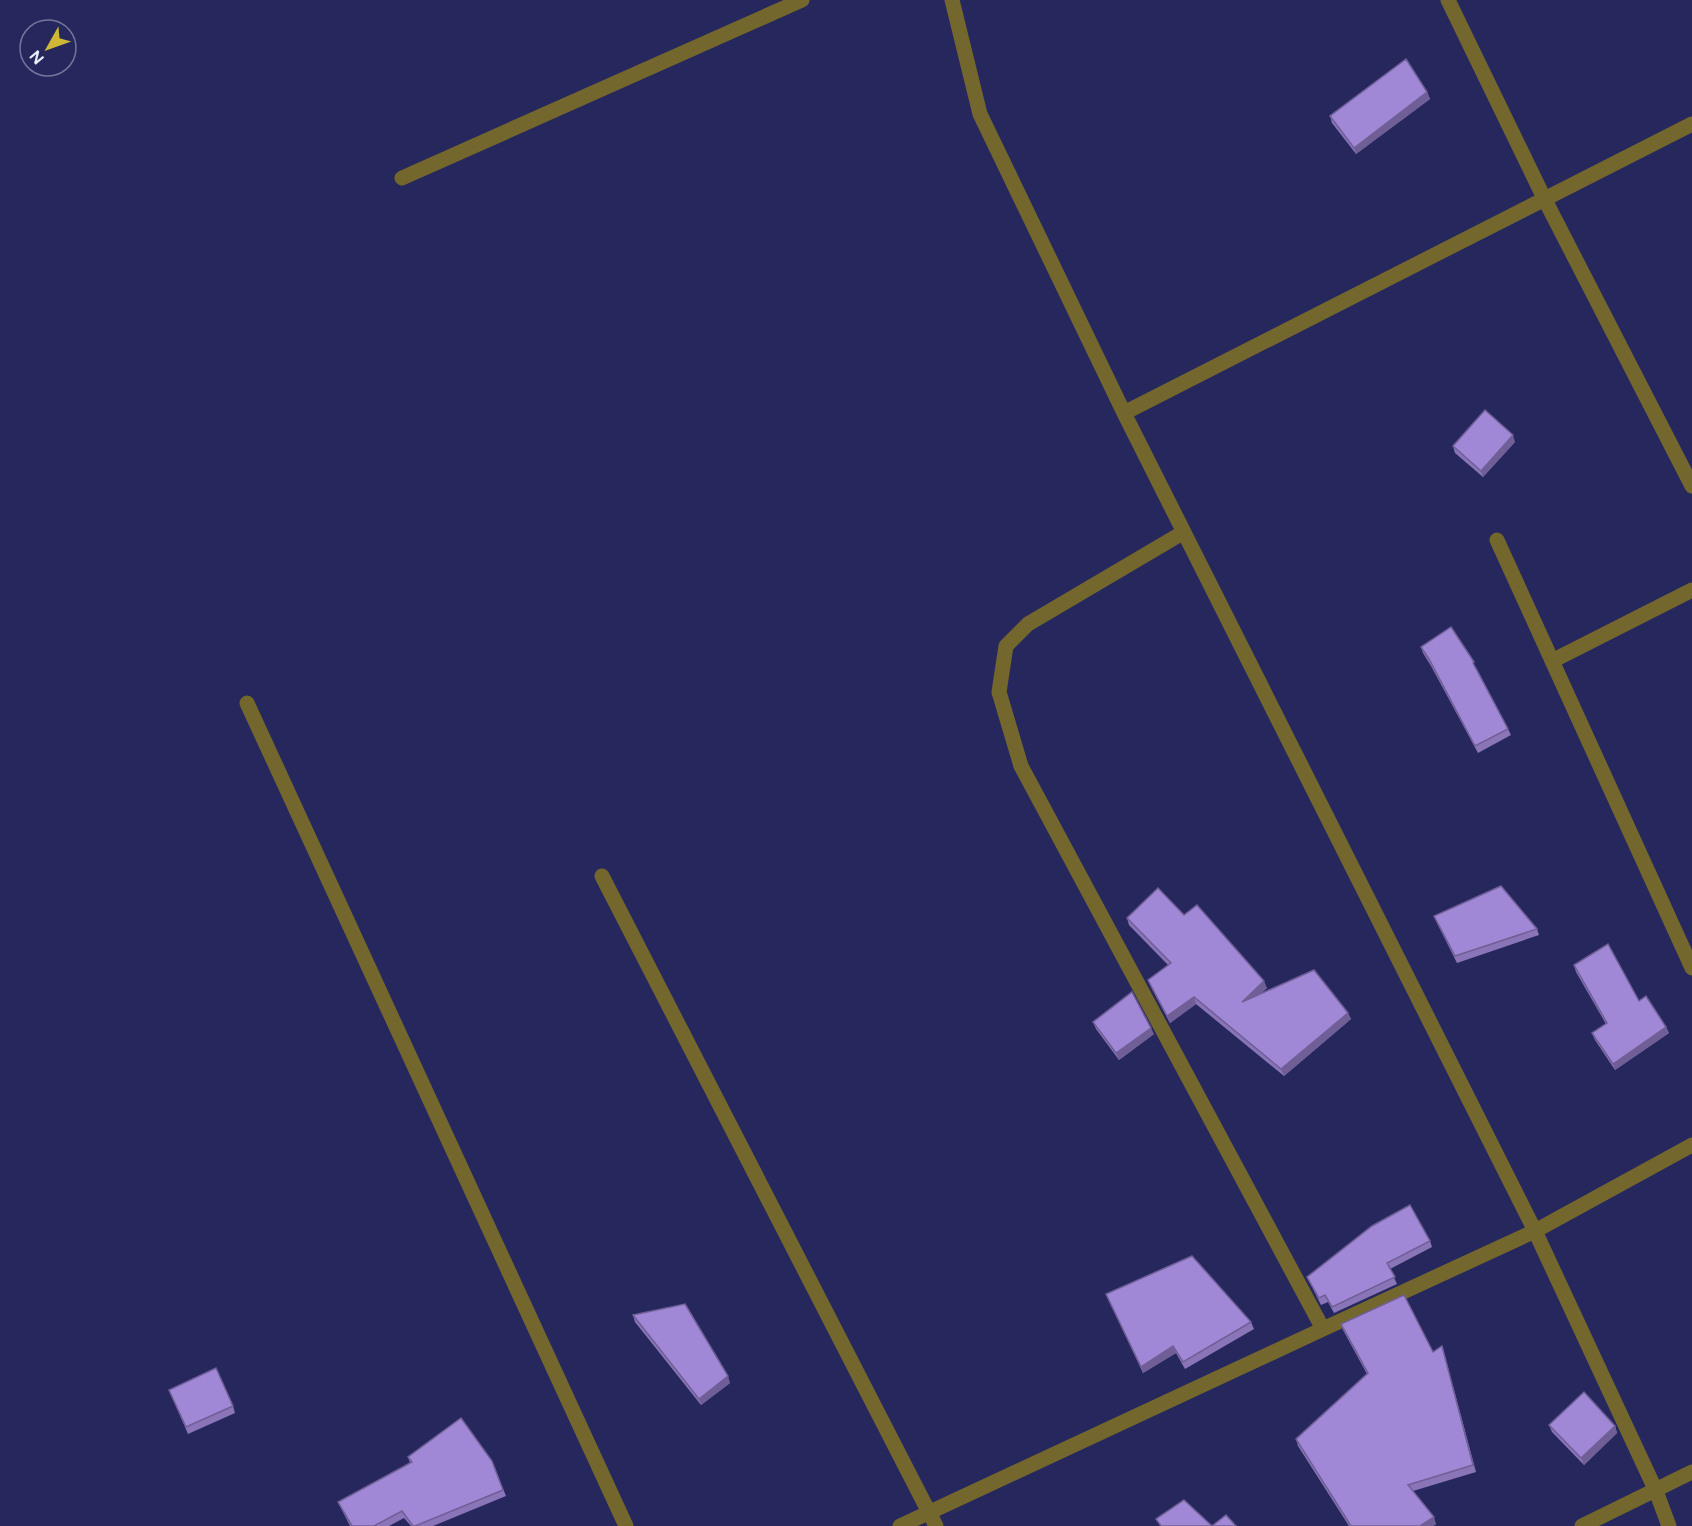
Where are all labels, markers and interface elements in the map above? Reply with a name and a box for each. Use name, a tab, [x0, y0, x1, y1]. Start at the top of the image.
north arrow	[18, 18, 78, 78]
text: N	[26, 46, 48, 68]

